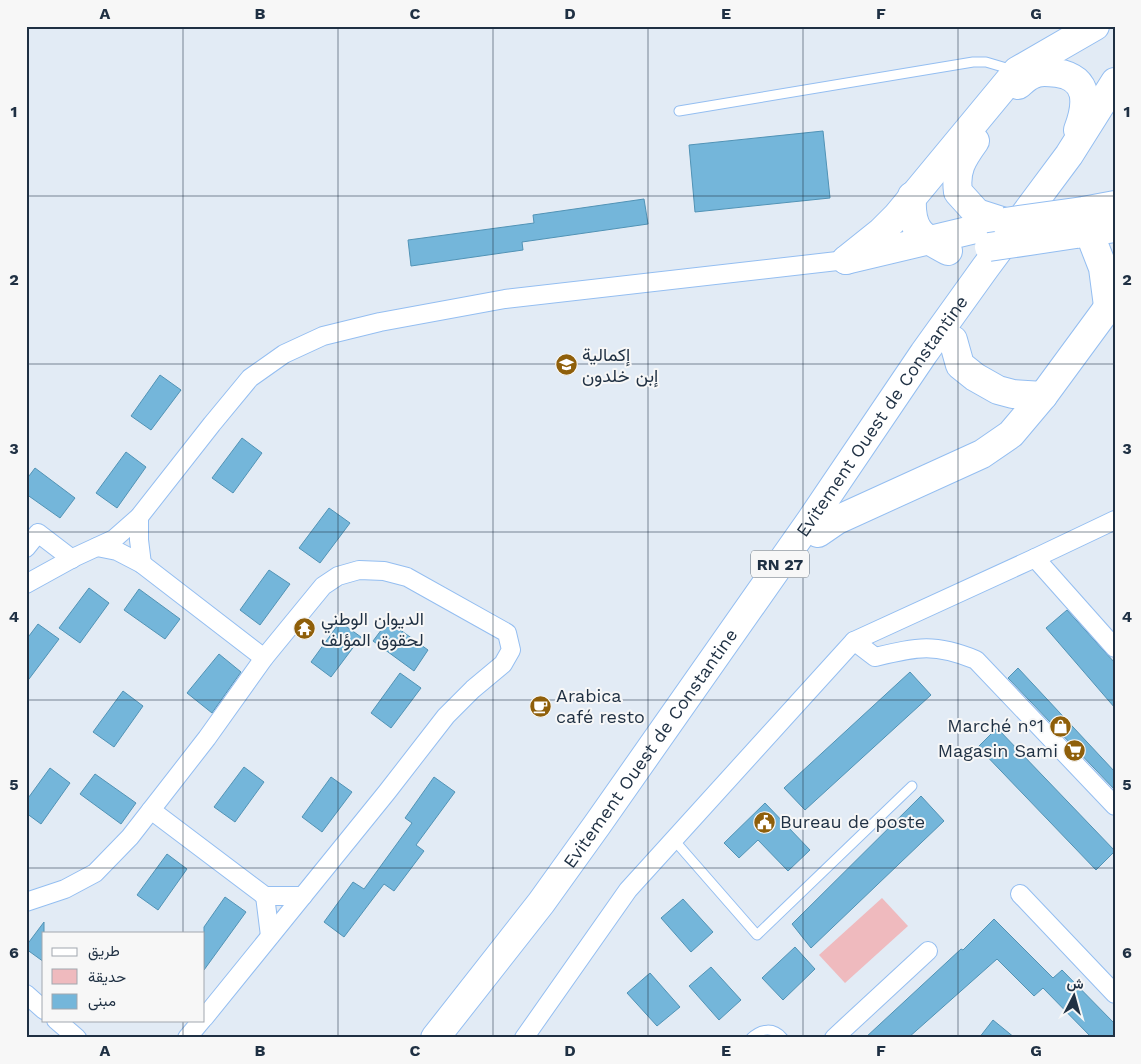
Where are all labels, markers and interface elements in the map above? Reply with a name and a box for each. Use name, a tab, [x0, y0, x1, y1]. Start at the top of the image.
text: A	[100, 4, 111, 23]
text: B	[255, 4, 266, 23]
text: C	[410, 4, 421, 23]
text: D	[564, 4, 576, 23]
text: E	[721, 4, 731, 23]
text: F	[876, 4, 886, 23]
text: G	[1030, 4, 1042, 23]
text: 1	[11, 102, 17, 121]
text: 1	[1124, 102, 1130, 121]
text: 2	[9, 270, 19, 289]
text: 2	[1122, 270, 1132, 289]
street label: Evitement Ouest de Constantine	[792, 291, 972, 541]
place label: إكمالية إبن خلدون	[582, 344, 658, 388]
school or university icon: إكمالية إبن خلدون	[554, 353, 578, 377]
text: 3	[9, 439, 19, 458]
text: 3	[1122, 439, 1132, 458]
road number: RN 27	[751, 550, 809, 578]
text: 4	[9, 607, 19, 626]
text: 4	[1122, 607, 1132, 626]
place label: الديوان الوطني لحقوق المؤلف	[321, 608, 424, 651]
temple icon: الديوان الوطني لحقوق المؤلف	[293, 617, 317, 641]
street label: Evitement Ouest de Constantine	[559, 624, 741, 872]
place label: Arabica café resto	[556, 685, 645, 727]
cafe icon: Arabica café resto	[528, 694, 552, 718]
shop icon: Marché n°1	[1048, 714, 1072, 738]
place label: Marché n°1	[947, 715, 1044, 736]
supermarket icon: Magasin Sami	[1062, 739, 1086, 763]
place label: Magasin Sami	[938, 740, 1058, 761]
text: 5	[9, 775, 19, 794]
text: 5	[1122, 775, 1132, 794]
public building icon: Bureau de poste	[752, 810, 776, 834]
place label: Bureau de poste	[780, 811, 925, 832]
legend	[42, 932, 205, 1022]
text: طريق	[88, 942, 120, 961]
text: 6	[9, 943, 19, 962]
text: 6	[1122, 943, 1132, 962]
text: حديقة	[88, 968, 126, 986]
north arrow	[1048, 972, 1098, 1022]
text: ش	[1066, 974, 1085, 993]
text: مبنى	[88, 992, 116, 1011]
text: A	[100, 1041, 111, 1060]
text: B	[255, 1041, 266, 1060]
text: C	[410, 1041, 421, 1060]
text: D	[564, 1041, 576, 1060]
text: E	[721, 1041, 731, 1060]
text: F	[876, 1041, 886, 1060]
text: G	[1030, 1041, 1042, 1060]

